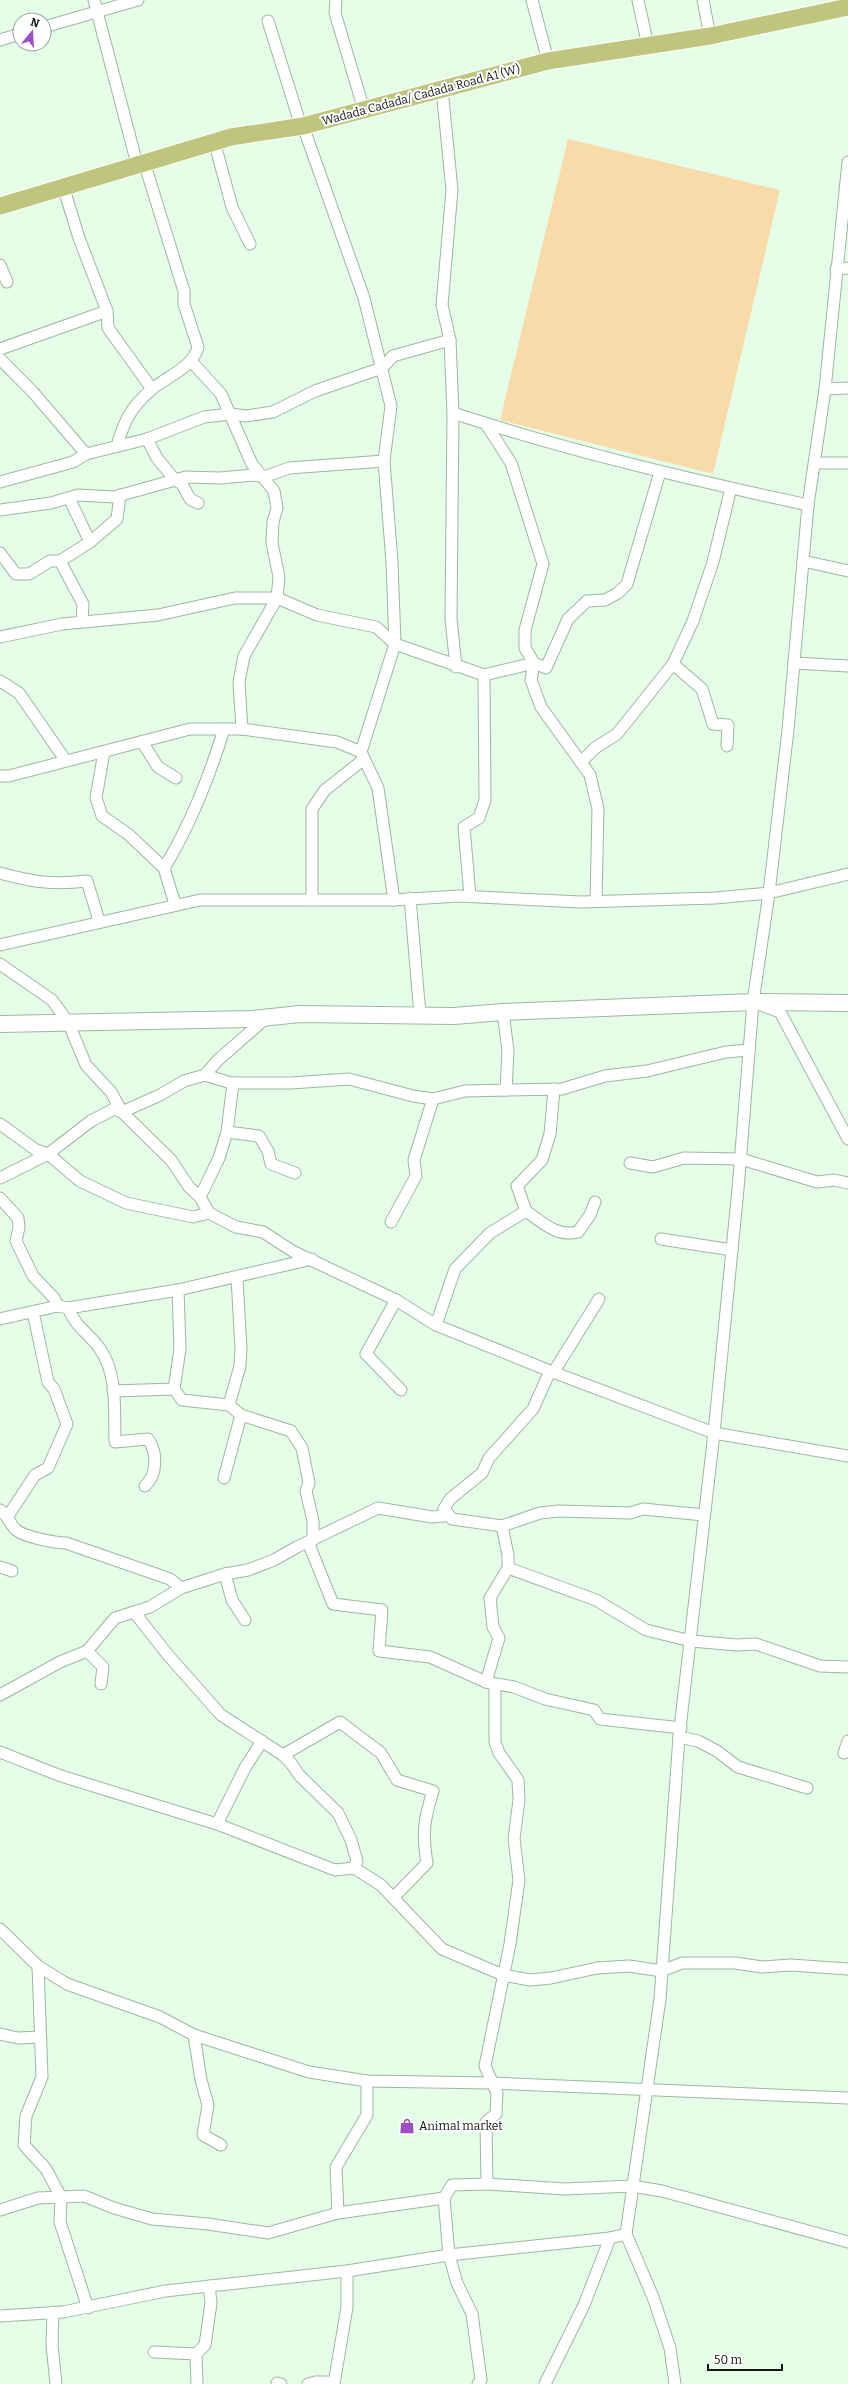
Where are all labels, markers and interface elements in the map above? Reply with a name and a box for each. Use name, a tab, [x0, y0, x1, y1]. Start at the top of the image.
north arrow	[12, 12, 52, 52]
text: N	[29, 15, 41, 31]
street label: Wadada Cadada/ Cadada Road A1 (W)	[320, 61, 522, 128]
shop icon: Animal market	[398, 2117, 416, 2135]
place label: Animal market	[419, 2119, 503, 2133]
scale bar	[708, 2346, 782, 2372]
text: 50 m	[714, 2353, 743, 2367]

